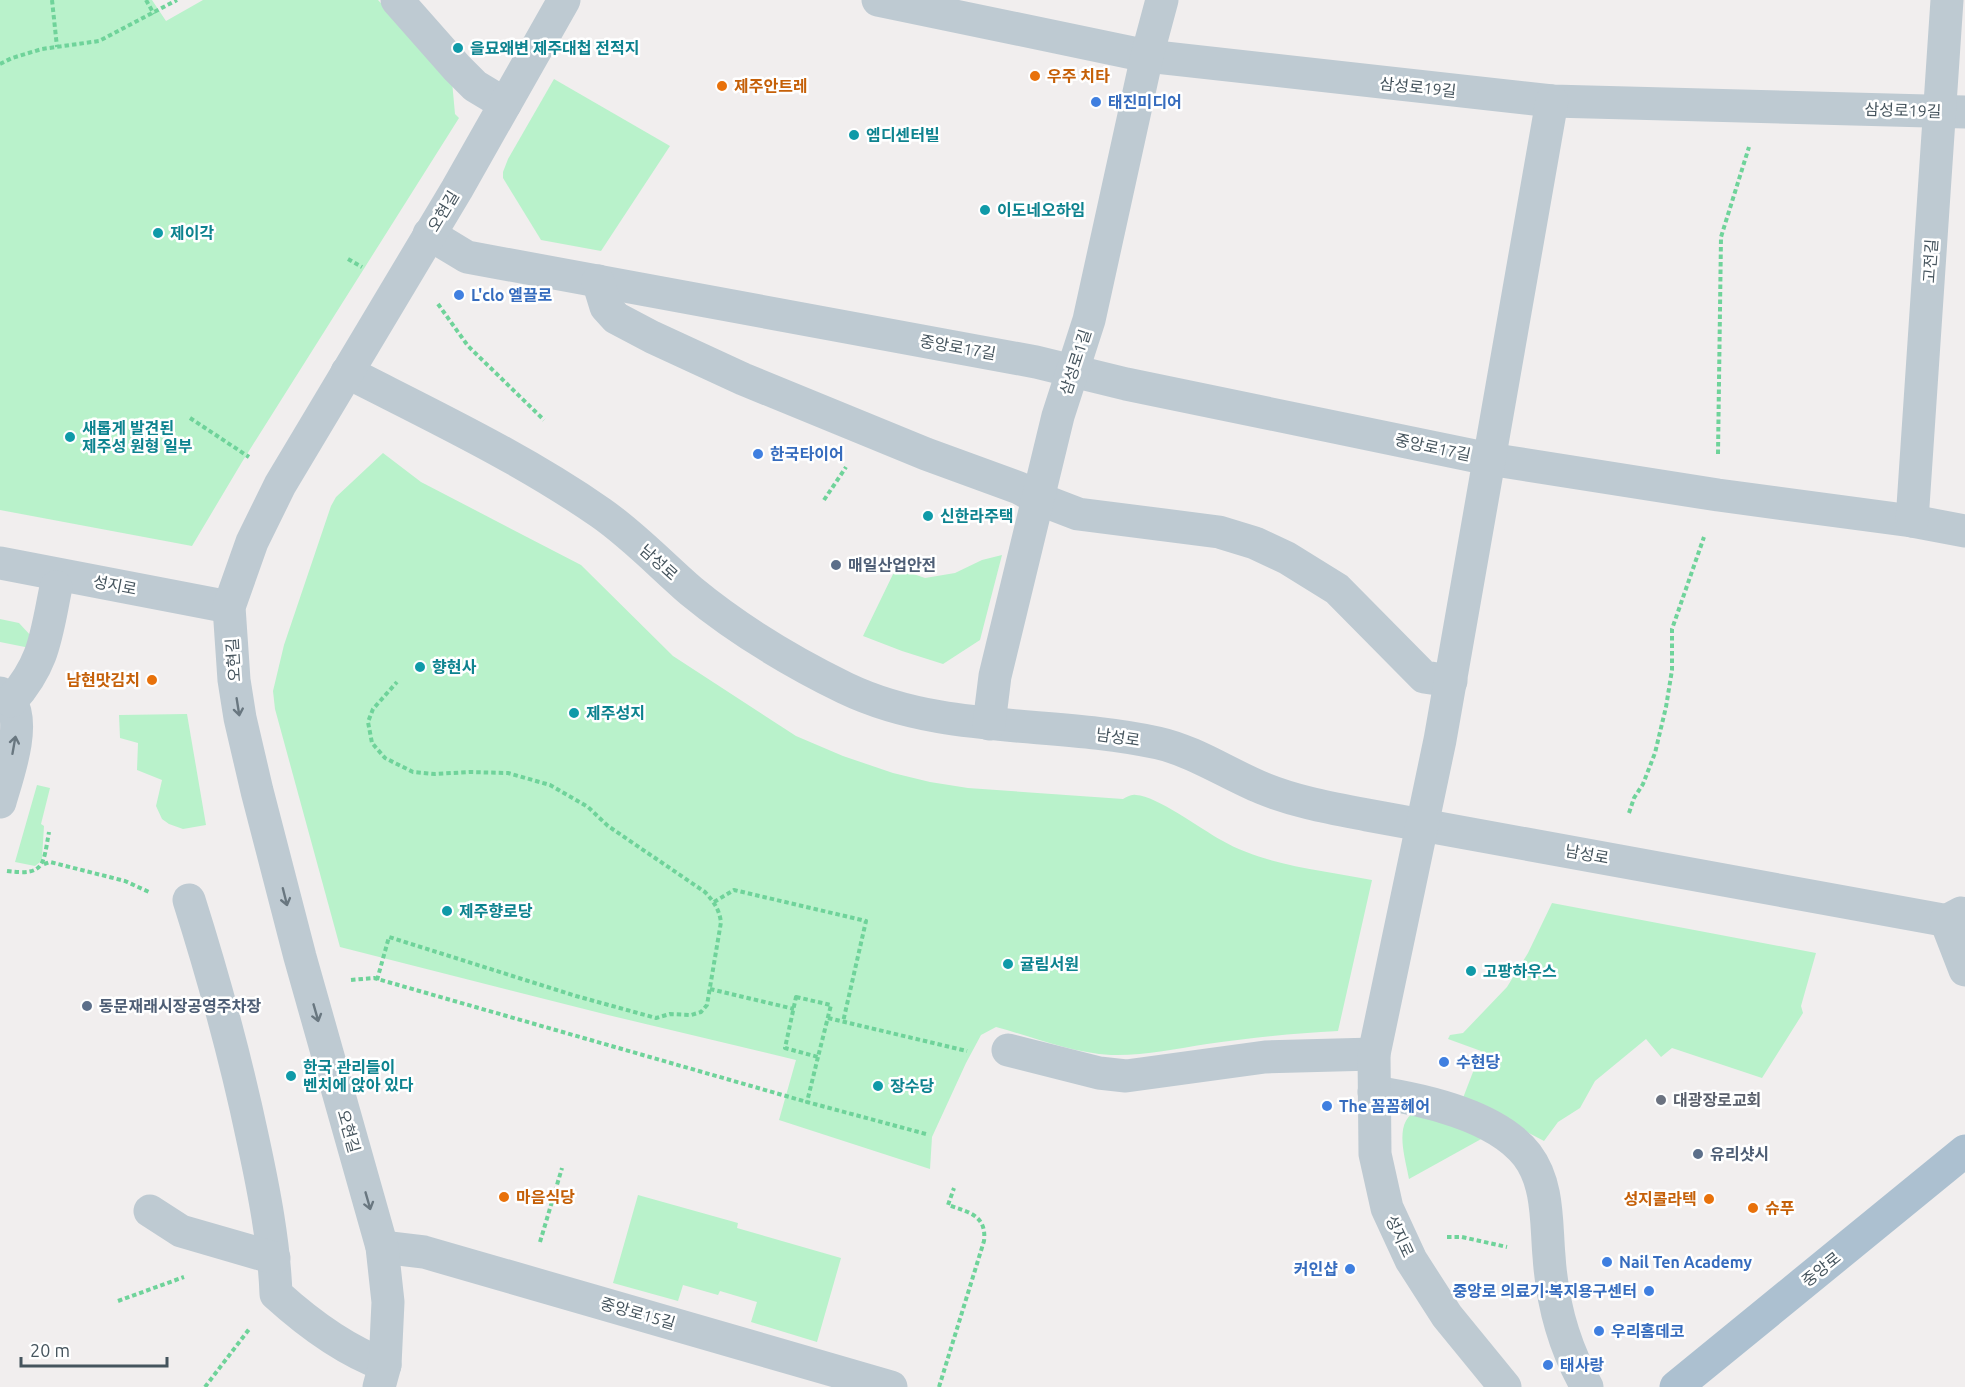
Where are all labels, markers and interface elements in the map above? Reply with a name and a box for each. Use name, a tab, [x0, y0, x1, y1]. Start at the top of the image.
place label: 을묘왜변 제주대첩 전적지	[470, 39, 640, 57]
marker: 을묘왜변 제주대첩 전적지	[451, 41, 465, 55]
place label: 우주 치타	[1047, 67, 1110, 85]
marker: 우주 치타	[1028, 69, 1042, 83]
street label: 삼성로19길	[1379, 74, 1457, 100]
place label: 제주안트레	[734, 77, 808, 95]
marker: 제주안트레	[715, 79, 729, 93]
place label: 태진미디어	[1108, 93, 1182, 111]
marker: 태진미디어	[1089, 95, 1103, 109]
street label: 삼성로19길	[1864, 100, 1942, 120]
place label: 엠디센터빌	[866, 126, 940, 144]
marker: 엠디센터빌	[847, 128, 861, 142]
street label: 오현길	[424, 187, 462, 235]
place label: 이도네오하임	[997, 201, 1085, 219]
marker: 이도네오하임	[978, 203, 992, 217]
place label: 제이각	[170, 224, 214, 242]
marker: 제이각	[151, 226, 165, 240]
street label: 고전길	[1919, 238, 1941, 284]
place label: L'clo 엘끌로	[471, 286, 552, 304]
marker: L'clo 엘끌로	[452, 288, 466, 302]
street label: 삼성로1길	[1056, 327, 1094, 397]
street label: 중앙로17길	[919, 331, 997, 363]
place label: 새롭게 발견된 제주성 원형 일부	[82, 419, 193, 455]
marker: 새롭게 발견된 제주성 원형 일부	[63, 430, 77, 444]
street label: 중앙로17길	[1394, 430, 1472, 464]
place label: 한국타이어	[770, 445, 844, 463]
marker: 한국타이어	[751, 447, 765, 461]
place label: 신한라주택	[940, 507, 1014, 525]
marker: 신한라주택	[921, 509, 935, 523]
street label: 남성로	[637, 541, 682, 584]
place label: 매일산업안전	[848, 556, 936, 574]
marker: 매일산업안전	[829, 558, 843, 572]
street label: 성지로	[92, 572, 139, 598]
street label: 오현길	[222, 637, 244, 683]
place label: 향현사	[432, 658, 476, 676]
marker: 향현사	[413, 660, 427, 674]
place label: 남현맛김치	[66, 671, 140, 689]
marker: 남현맛김치	[145, 673, 159, 687]
one-way arrow	[233, 697, 244, 716]
place label: 제주성지	[586, 704, 645, 722]
marker: 제주성지	[567, 706, 581, 720]
street label: 남성로	[1095, 725, 1141, 749]
one-way arrow	[8, 736, 19, 755]
street label: 남성로	[1564, 841, 1611, 867]
one-way arrow	[279, 887, 291, 906]
place label: 제주향로당	[459, 902, 533, 920]
marker: 제주향로당	[440, 904, 454, 918]
place label: 귤림서원	[1020, 955, 1079, 973]
marker: 귤림서원	[1001, 957, 1015, 971]
place label: 고팡하우스	[1483, 962, 1557, 980]
marker: 고팡하우스	[1464, 964, 1478, 978]
place label: 동문재래시장공영주차장	[99, 997, 261, 1015]
marker: 동문재래시장공영주차장	[80, 999, 94, 1013]
one-way arrow	[311, 1003, 322, 1022]
place label: 수현당	[1456, 1053, 1500, 1071]
marker: 수현당	[1437, 1055, 1451, 1069]
place label: 한국 관리들이 벤치에 앉아 있다	[303, 1058, 414, 1094]
marker: 한국 관리들이 벤치에 앉아 있다	[284, 1069, 298, 1083]
place label: 장수당	[890, 1077, 934, 1095]
marker: 장수당	[871, 1079, 885, 1093]
place label: 대광장로교회	[1673, 1091, 1761, 1109]
marker: 대광장로교회	[1654, 1093, 1668, 1107]
place label: The 꼼꼼헤어	[1339, 1097, 1430, 1115]
marker: The 꼼꼼헤어	[1320, 1099, 1334, 1113]
street label: 오현길	[334, 1107, 364, 1155]
place label: 유리샷시	[1710, 1145, 1769, 1163]
marker: 유리샷시	[1691, 1147, 1705, 1161]
place label: 마음식당	[516, 1188, 575, 1206]
marker: 마음식당	[497, 1190, 511, 1204]
place label: 성지콜라텍	[1623, 1190, 1697, 1208]
one-way arrow	[363, 1191, 374, 1210]
marker: 성지콜라텍	[1702, 1192, 1716, 1206]
place label: 슈푸	[1765, 1199, 1795, 1217]
marker: 슈푸	[1746, 1201, 1760, 1215]
street label: 성지로	[1383, 1212, 1418, 1260]
street label: 중앙로	[1798, 1248, 1844, 1290]
place label: Nail Ten Academy	[1619, 1253, 1753, 1271]
marker: Nail Ten Academy	[1600, 1255, 1614, 1269]
place label: 커인샵	[1294, 1260, 1338, 1278]
marker: 커인샵	[1343, 1262, 1357, 1276]
place label: 중앙로 의료기·복지용구센터	[1453, 1282, 1637, 1300]
marker: 중앙로 의료기·복지용구센터	[1642, 1284, 1656, 1298]
street label: 중앙로15길	[599, 1294, 677, 1332]
place label: 우리홈데코	[1611, 1322, 1685, 1340]
marker: 우리홈데코	[1592, 1324, 1606, 1338]
scale bar	[21, 1330, 166, 1368]
text: 20 m	[30, 1340, 70, 1360]
place label: 태사랑	[1560, 1356, 1604, 1374]
marker: 태사랑	[1541, 1358, 1555, 1372]

